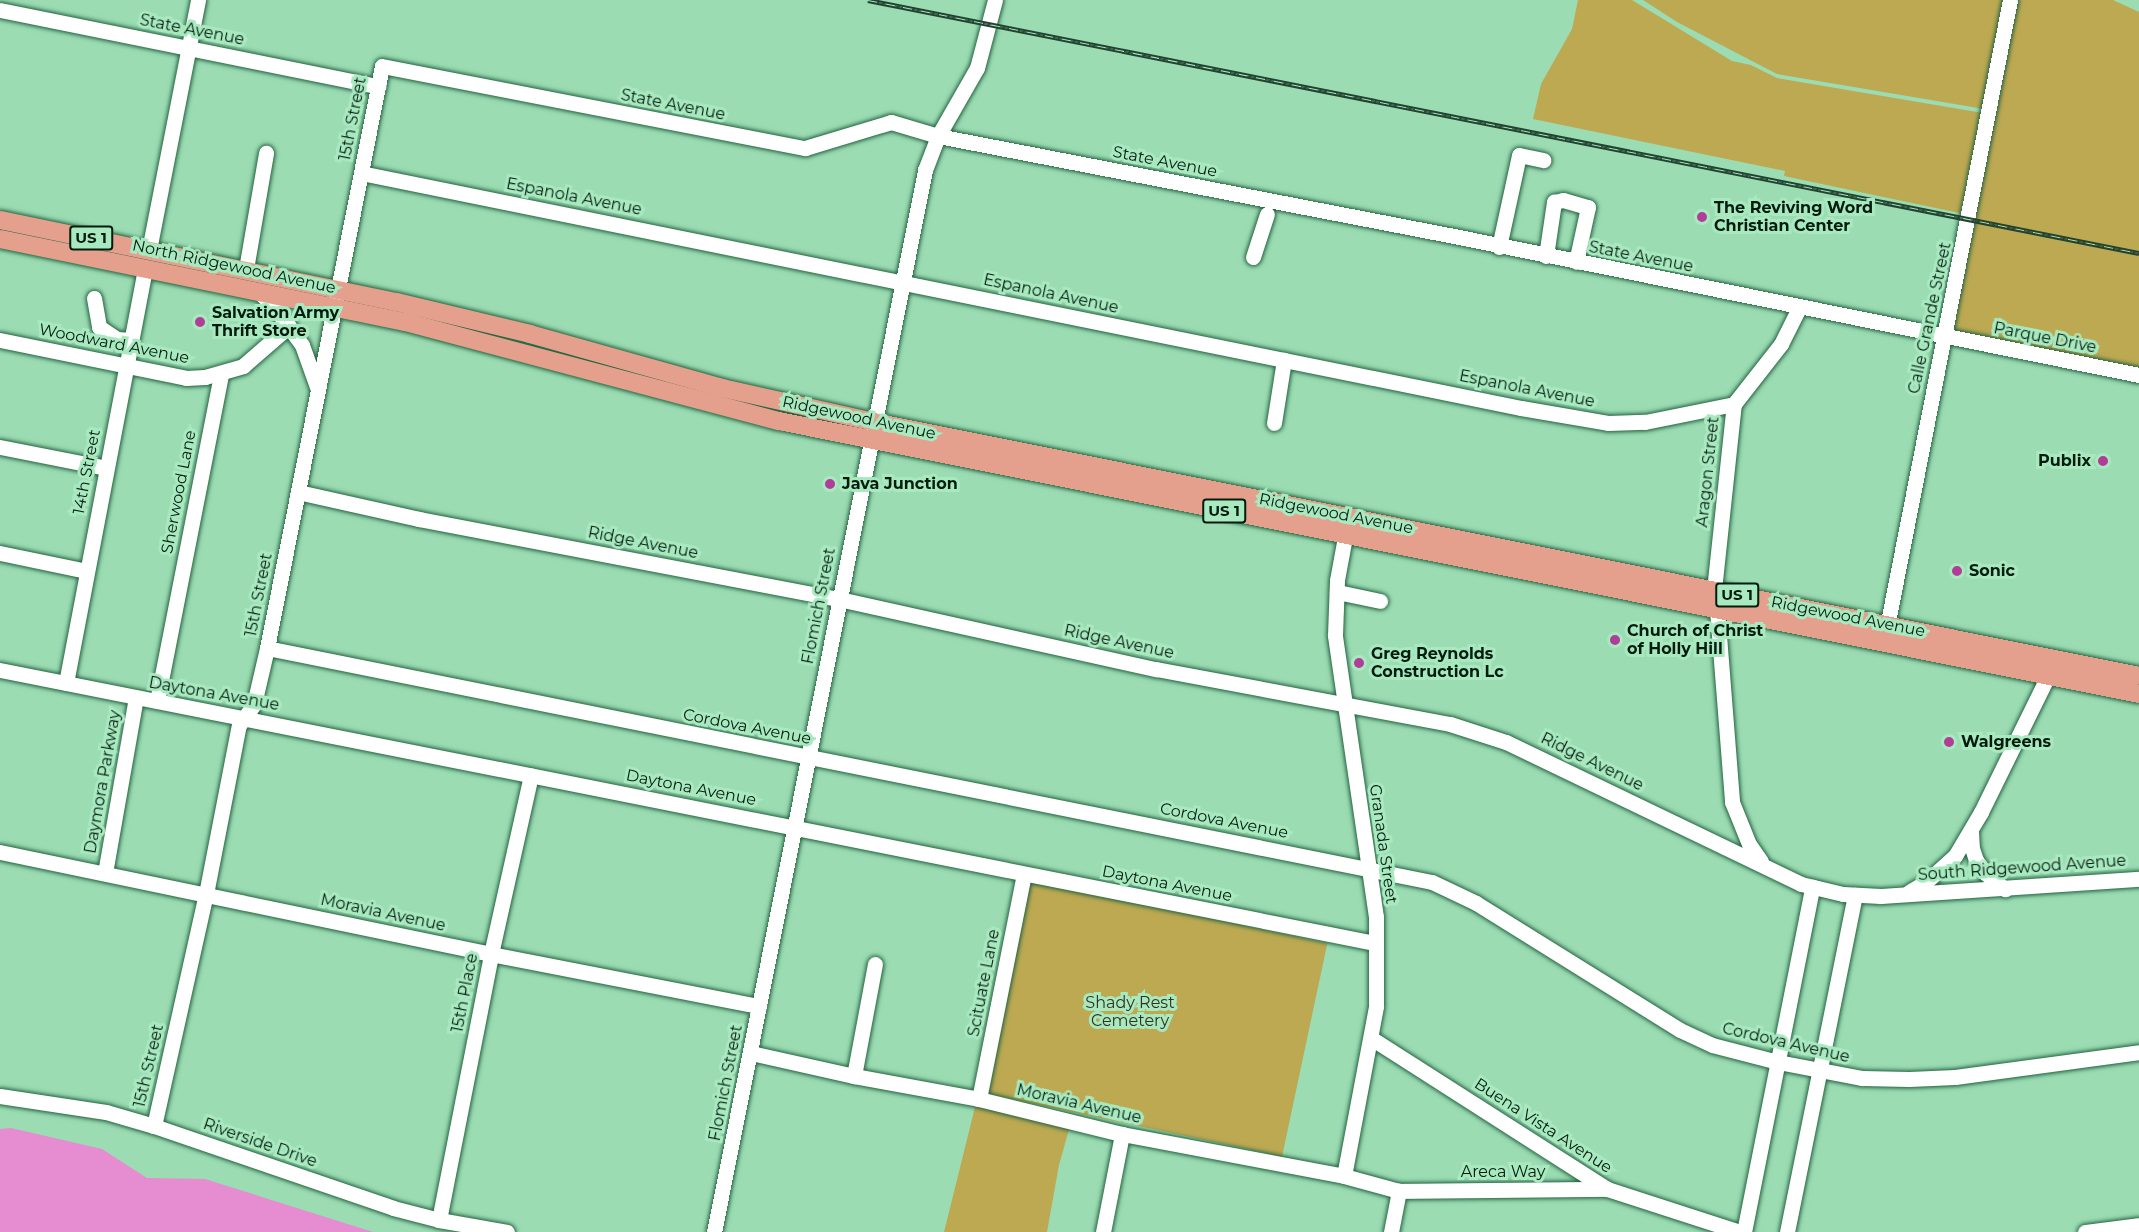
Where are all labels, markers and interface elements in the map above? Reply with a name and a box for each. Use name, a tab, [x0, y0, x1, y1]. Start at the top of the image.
street label: State Avenue	[138, 10, 246, 50]
street label: 15th Street	[335, 76, 371, 162]
street label: State Avenue	[619, 85, 727, 125]
street label: State Avenue	[1111, 142, 1219, 182]
street label: Espanola Avenue	[505, 174, 643, 220]
place label: The Reviving Word Christian Center	[1714, 198, 1873, 236]
marker: The Reviving Word Christian Center	[1695, 210, 1709, 224]
road number: US 1	[68, 226, 113, 250]
street label: North Ridgewood Avenue	[130, 236, 338, 298]
street label: State Avenue	[1587, 237, 1695, 277]
street label: Calle Grande Street	[1905, 240, 1955, 396]
street label: Espanola Avenue	[982, 270, 1120, 318]
place label: Salvation Army Thrift Store	[212, 303, 339, 341]
marker: Salvation Army Thrift Store	[193, 315, 207, 329]
street label: Parque Drive	[1992, 319, 2098, 357]
street label: Woodward Avenue	[37, 320, 191, 368]
street label: Espanola Avenue	[1458, 366, 1596, 412]
street label: Ridgewood Avenue	[780, 392, 938, 444]
street label: Aragon Street	[1693, 416, 1723, 528]
street label: 14th Street	[69, 428, 105, 516]
street label: Sherwood Lane	[158, 429, 200, 555]
place label: Publix	[2038, 451, 2091, 471]
marker: Publix	[2096, 454, 2110, 468]
place label: Java Junction	[842, 474, 958, 494]
marker: Java Junction	[823, 477, 837, 491]
street label: Ridgewood Avenue	[1257, 490, 1415, 538]
road number: US 1	[1202, 499, 1246, 523]
street label: Ridge Avenue	[586, 523, 700, 563]
street label: Flomich Street	[798, 546, 840, 666]
street label: 15th Street	[241, 552, 277, 638]
place label: Sonic	[1969, 561, 2015, 581]
marker: Sonic	[1950, 564, 1964, 578]
road number: US 1	[1714, 583, 1760, 607]
street label: Ridgewood Avenue	[1769, 593, 1927, 641]
street label: Ridge Avenue	[1062, 621, 1176, 663]
place label: Church of Christ of Holly Hill	[1627, 621, 1763, 659]
marker: Church of Christ of Holly Hill	[1608, 633, 1622, 647]
place label: Greg Reynolds Construction Lc	[1371, 644, 1504, 682]
marker: Greg Reynolds Construction Lc	[1352, 656, 1366, 670]
street label: Daytona Avenue	[147, 673, 281, 715]
street label: Cordova Avenue	[681, 705, 813, 749]
street label: Daymora Parkway	[81, 709, 125, 855]
street label: Ridge Avenue	[1537, 729, 1647, 795]
place label: Walgreens	[1961, 732, 2051, 752]
marker: Walgreens	[1942, 735, 1956, 749]
street label: Daytona Avenue	[624, 766, 758, 810]
street label: Granada Street	[1365, 783, 1401, 905]
street label: Cordova Avenue	[1158, 799, 1290, 843]
street label: South Ridgewood Avenue	[1917, 851, 2127, 885]
street label: Daytona Avenue	[1100, 862, 1234, 906]
street label: Moravia Avenue	[319, 890, 447, 936]
street label: Scituate Lane	[964, 928, 1004, 1038]
street label: 15th Place	[448, 952, 482, 1034]
park label: Shady Rest Cemetery	[1085, 993, 1175, 1031]
street label: Cordova Avenue	[1720, 1019, 1852, 1067]
street label: 15th Street	[130, 1023, 168, 1109]
street label: Flomich Street	[705, 1023, 747, 1143]
street label: Buena Vista Avenue	[1471, 1074, 1615, 1178]
street label: Moravia Avenue	[1015, 1080, 1143, 1128]
street label: Riverside Drive	[201, 1115, 319, 1171]
street label: Areca Way	[1461, 1162, 1545, 1182]

